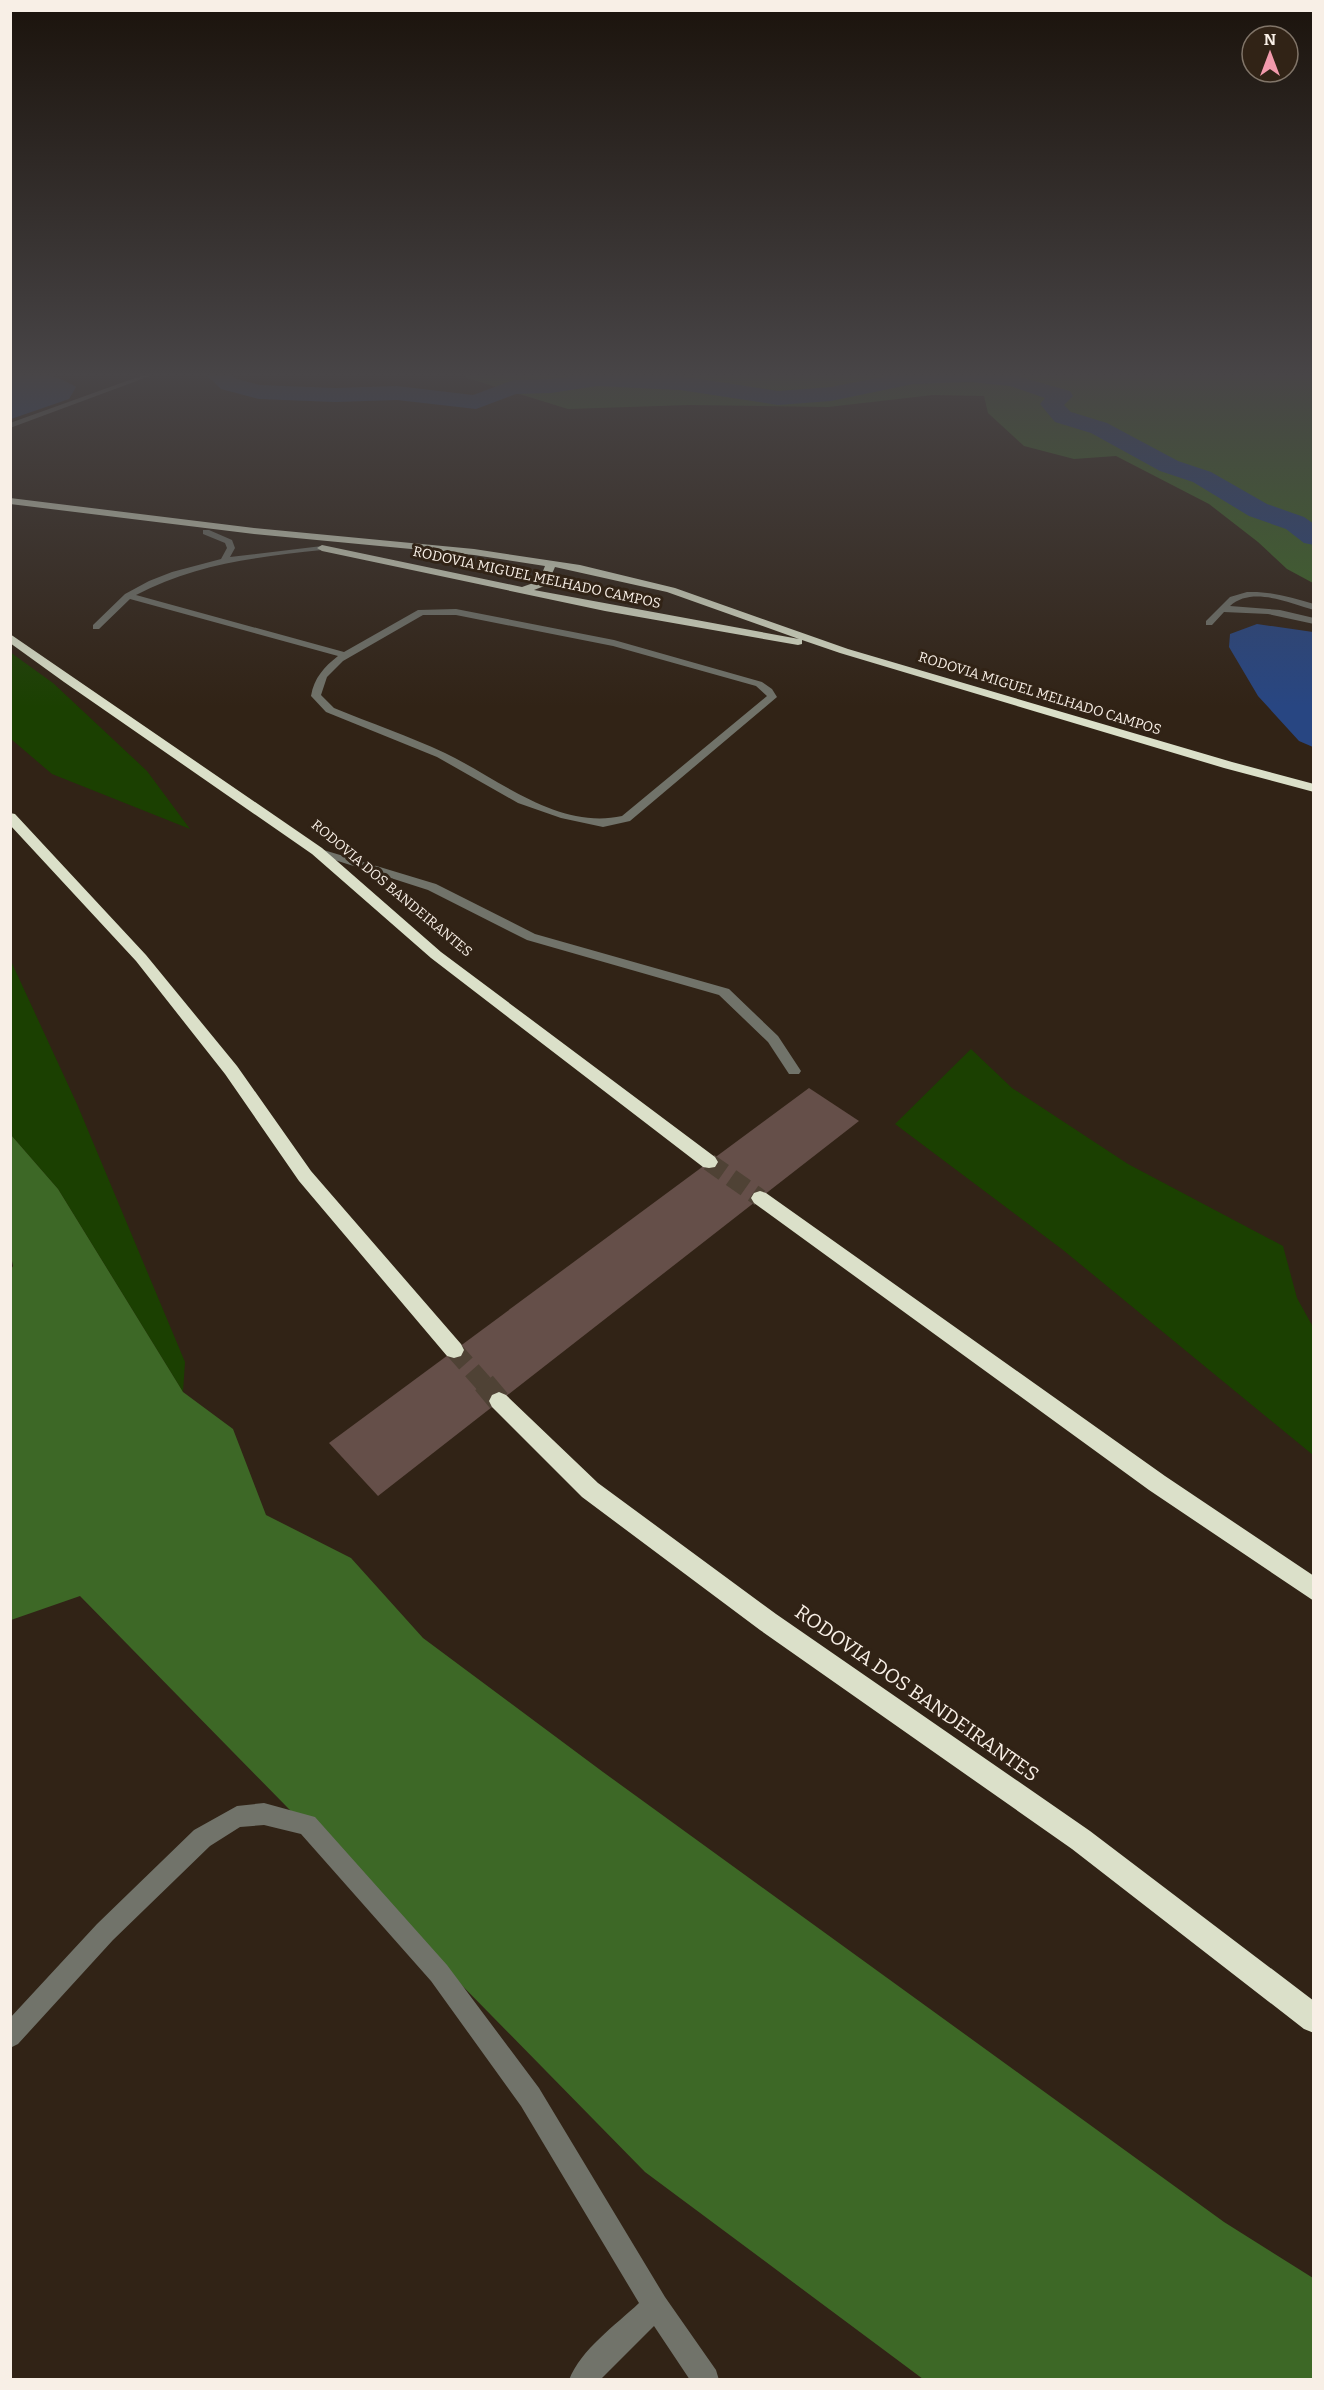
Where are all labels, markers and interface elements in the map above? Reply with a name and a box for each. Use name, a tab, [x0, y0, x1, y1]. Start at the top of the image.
north arrow	[1240, 24, 1300, 84]
text: N	[1264, 30, 1276, 49]
street label: RODOVIA MIGUEL MELHADO CAMPOS	[411, 543, 662, 612]
street label: RODOVIA MIGUEL MELHADO CAMPOS	[916, 648, 1163, 739]
street label: RODOVIA DOS BANDEIRANTES	[308, 816, 475, 961]
street label: RODOVIA DOS BANDEIRANTES	[791, 1599, 1043, 1787]

